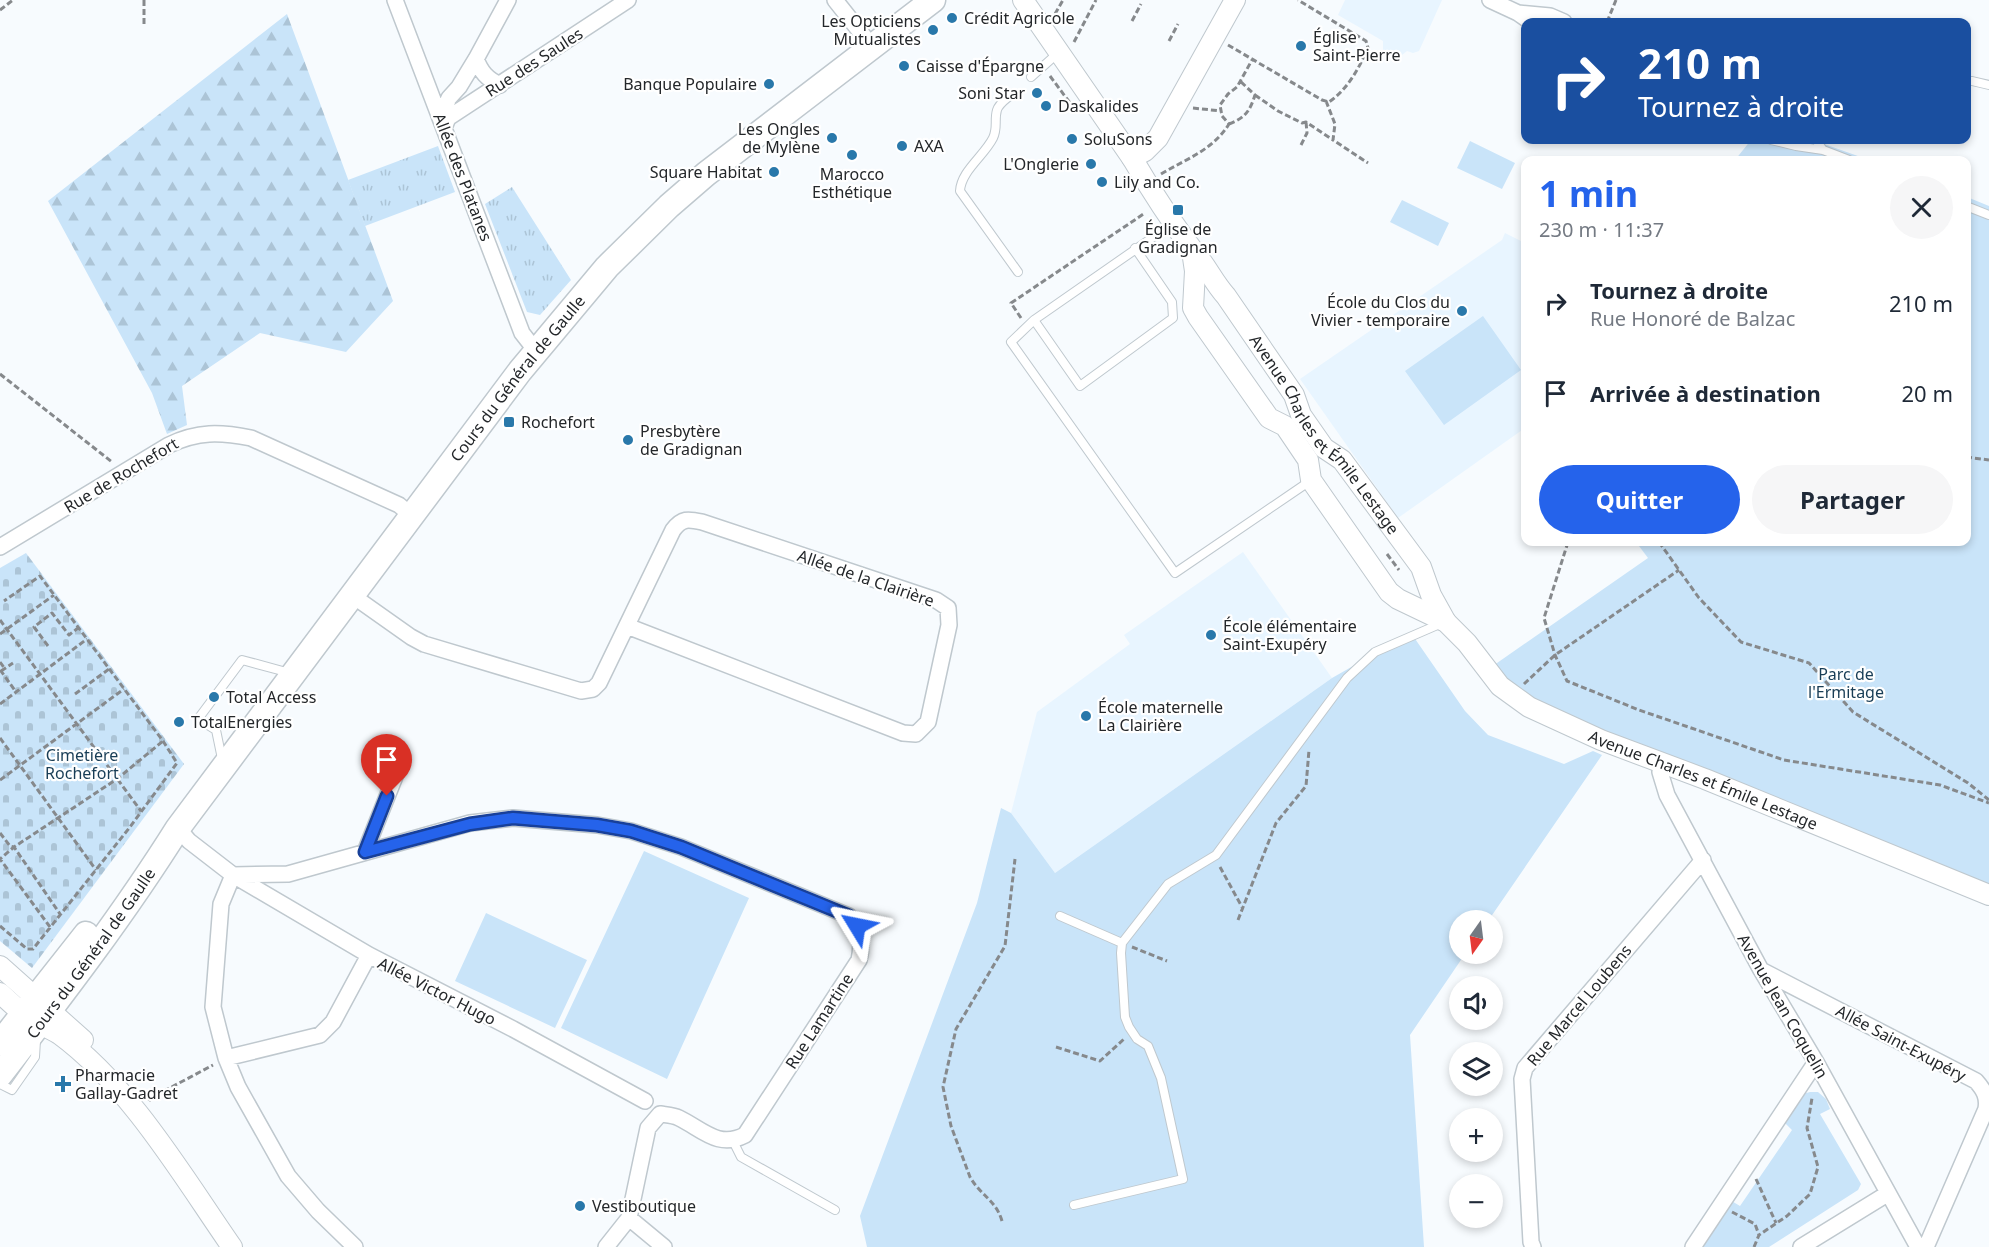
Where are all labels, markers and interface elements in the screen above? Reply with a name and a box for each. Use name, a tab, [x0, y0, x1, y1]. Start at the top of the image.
place label: Crédit Agricole	[964, 7, 1075, 29]
place label: Les Opticiens Mutualistes	[821, 10, 921, 50]
marker: Crédit Agricole	[945, 11, 959, 25]
street label: Rue des Saules	[481, 22, 587, 102]
marker: Les Opticiens Mutualistes	[926, 23, 940, 37]
place label: Église Saint-Pierre	[1313, 26, 1400, 66]
text: 210 m	[1638, 34, 1762, 91]
marker: Église Saint-Pierre	[1294, 39, 1308, 53]
icon: right	[1539, 42, 1617, 120]
place label: Caisse d'Épargne	[916, 55, 1044, 77]
marker: Caisse d'Épargne	[897, 59, 911, 73]
place label: Banque Populaire	[623, 73, 757, 95]
marker: Banque Populaire	[762, 77, 776, 91]
place label: Soni Star	[958, 82, 1025, 104]
marker: Soni Star	[1030, 86, 1044, 100]
text: Tournez à droite	[1638, 88, 1844, 125]
place label: Daskalides	[1058, 95, 1139, 117]
marker: Daskalides	[1039, 99, 1053, 113]
street label: Allée des Platanes	[428, 110, 498, 244]
place label: Les Ongles de Mylène	[738, 118, 820, 158]
place label: SoluSons	[1084, 128, 1153, 150]
marker: Les Ongles de Mylène	[825, 131, 839, 145]
marker: SoluSons	[1065, 132, 1079, 146]
place label: AXA	[914, 135, 945, 157]
marker: AXA	[895, 139, 909, 153]
marker: Marocco Esthétique	[845, 148, 859, 162]
place label: L'Onglerie	[1003, 153, 1079, 175]
marker: L'Onglerie	[1084, 157, 1098, 171]
place label: Square Habitat	[650, 161, 762, 183]
place label: Marocco Esthétique	[812, 163, 892, 203]
marker: Square Habitat	[767, 165, 781, 179]
text: 1 min	[1539, 169, 1638, 218]
place label: Lily and Co.	[1114, 171, 1200, 193]
marker: Lily and Co.	[1095, 175, 1109, 189]
button: close	[1890, 176, 1953, 239]
marker: Église de Gradignan	[1171, 203, 1185, 217]
text: 230 m · 11:37	[1539, 216, 1664, 243]
place label: Église de Gradignan	[1138, 218, 1218, 258]
text: Tournez à droite	[1590, 275, 1768, 305]
icon: right	[1539, 287, 1572, 320]
text: 210 m	[1889, 288, 1953, 318]
street label: Cours du Général de Gaulle	[445, 291, 590, 466]
place label: École du Clos du Vivier - temporaire	[1311, 291, 1450, 331]
marker: École du Clos du Vivier - temporaire	[1455, 304, 1469, 318]
text: Rue Honoré de Balzac	[1590, 305, 1795, 332]
street label: Avenue Charles et Émile Lestage	[1245, 330, 1404, 539]
icon: arrive	[1539, 377, 1572, 410]
text: Arrivée à destination	[1590, 378, 1821, 408]
text: 20 m	[1902, 378, 1953, 408]
place label: Rochefort	[521, 411, 595, 433]
marker: Rochefort	[502, 415, 516, 429]
place label: Presbytère de Gradignan	[640, 420, 743, 460]
street label: Rue de Rochefort	[60, 432, 183, 518]
marker: Presbytère de Gradignan	[621, 433, 635, 447]
button: Quitter	[1539, 465, 1740, 534]
button: Partager	[1752, 465, 1953, 534]
street label: Allée de la Clairière	[795, 544, 937, 612]
place label: École élémentaire Saint-Exupéry	[1223, 615, 1357, 655]
marker: École élémentaire Saint-Exupéry	[1204, 628, 1218, 642]
park label: Parc de l'Ermitage	[1808, 663, 1884, 703]
place label: Total Access	[226, 686, 316, 708]
marker: Total Access	[207, 690, 221, 704]
place label: École maternelle La Clairière	[1098, 696, 1223, 736]
marker: École maternelle La Clairière	[1079, 709, 1093, 723]
place label: TotalEnergies	[191, 711, 292, 733]
marker: TotalEnergies	[172, 715, 186, 729]
street label: Avenue Charles et Émile Lestage	[1585, 725, 1821, 835]
pin	[361, 734, 412, 796]
icon: arrive	[370, 743, 403, 776]
park label: Cimetière Rochefort	[45, 744, 119, 784]
street label: Cours du Général de Gaulle	[21, 863, 160, 1043]
position arrow	[825, 894, 889, 958]
north arrow	[1449, 910, 1503, 964]
map controls	[1449, 910, 1503, 1228]
street label: Avenue Jean Coquelin	[1733, 930, 1833, 1082]
street label: Rue Marcel Loubens	[1522, 940, 1636, 1070]
street label: Allée Victor Hugo	[374, 952, 500, 1030]
street label: Rue Lamartine	[780, 969, 858, 1073]
button: sound	[1449, 976, 1503, 1030]
street label: Allée Saint-Exupéry	[1832, 999, 1971, 1087]
button: layers	[1449, 1042, 1503, 1096]
place label: Pharmacie Gallay-Gadret	[75, 1064, 178, 1104]
marker: Pharmacie Gallay-Gadret	[56, 1077, 70, 1091]
button: +	[1449, 1108, 1503, 1162]
button: −	[1449, 1174, 1503, 1228]
place label: Vestiboutique	[592, 1195, 696, 1217]
marker: Vestiboutique	[573, 1199, 587, 1213]

